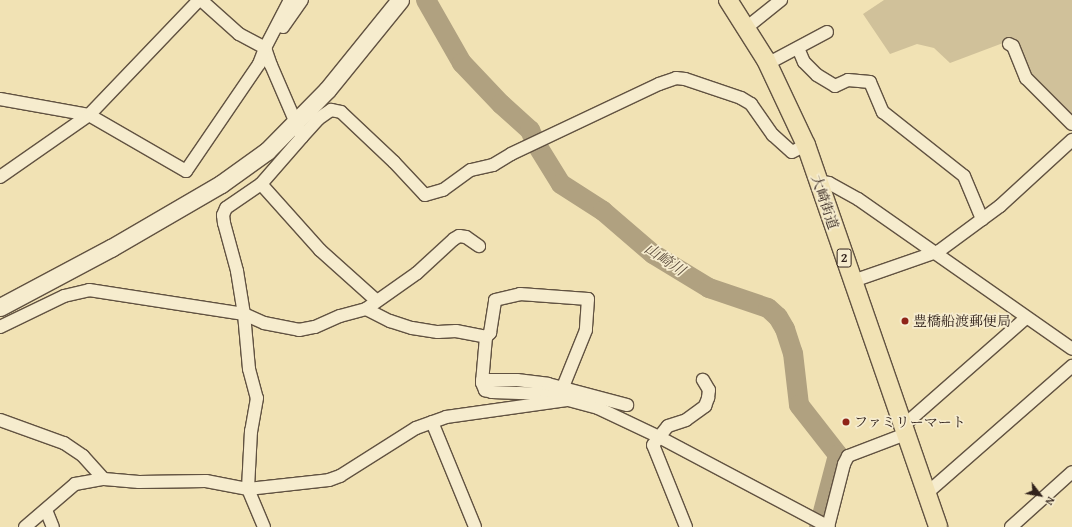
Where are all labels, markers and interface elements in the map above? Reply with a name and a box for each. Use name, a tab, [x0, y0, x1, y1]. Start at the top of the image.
street label: 大崎街道	[808, 173, 842, 231]
water label: 山崎川	[641, 239, 689, 279]
road number: 2	[836, 247, 852, 269]
place label: 豊橋船渡郵便局	[913, 313, 1011, 329]
marker: 豊橋船渡郵便局	[900, 316, 910, 326]
place label: ファミリーマート	[854, 414, 966, 430]
marker: ファミリーマート	[841, 417, 851, 427]
north arrow	[1020, 475, 1060, 515]
text: N	[1042, 494, 1059, 508]

